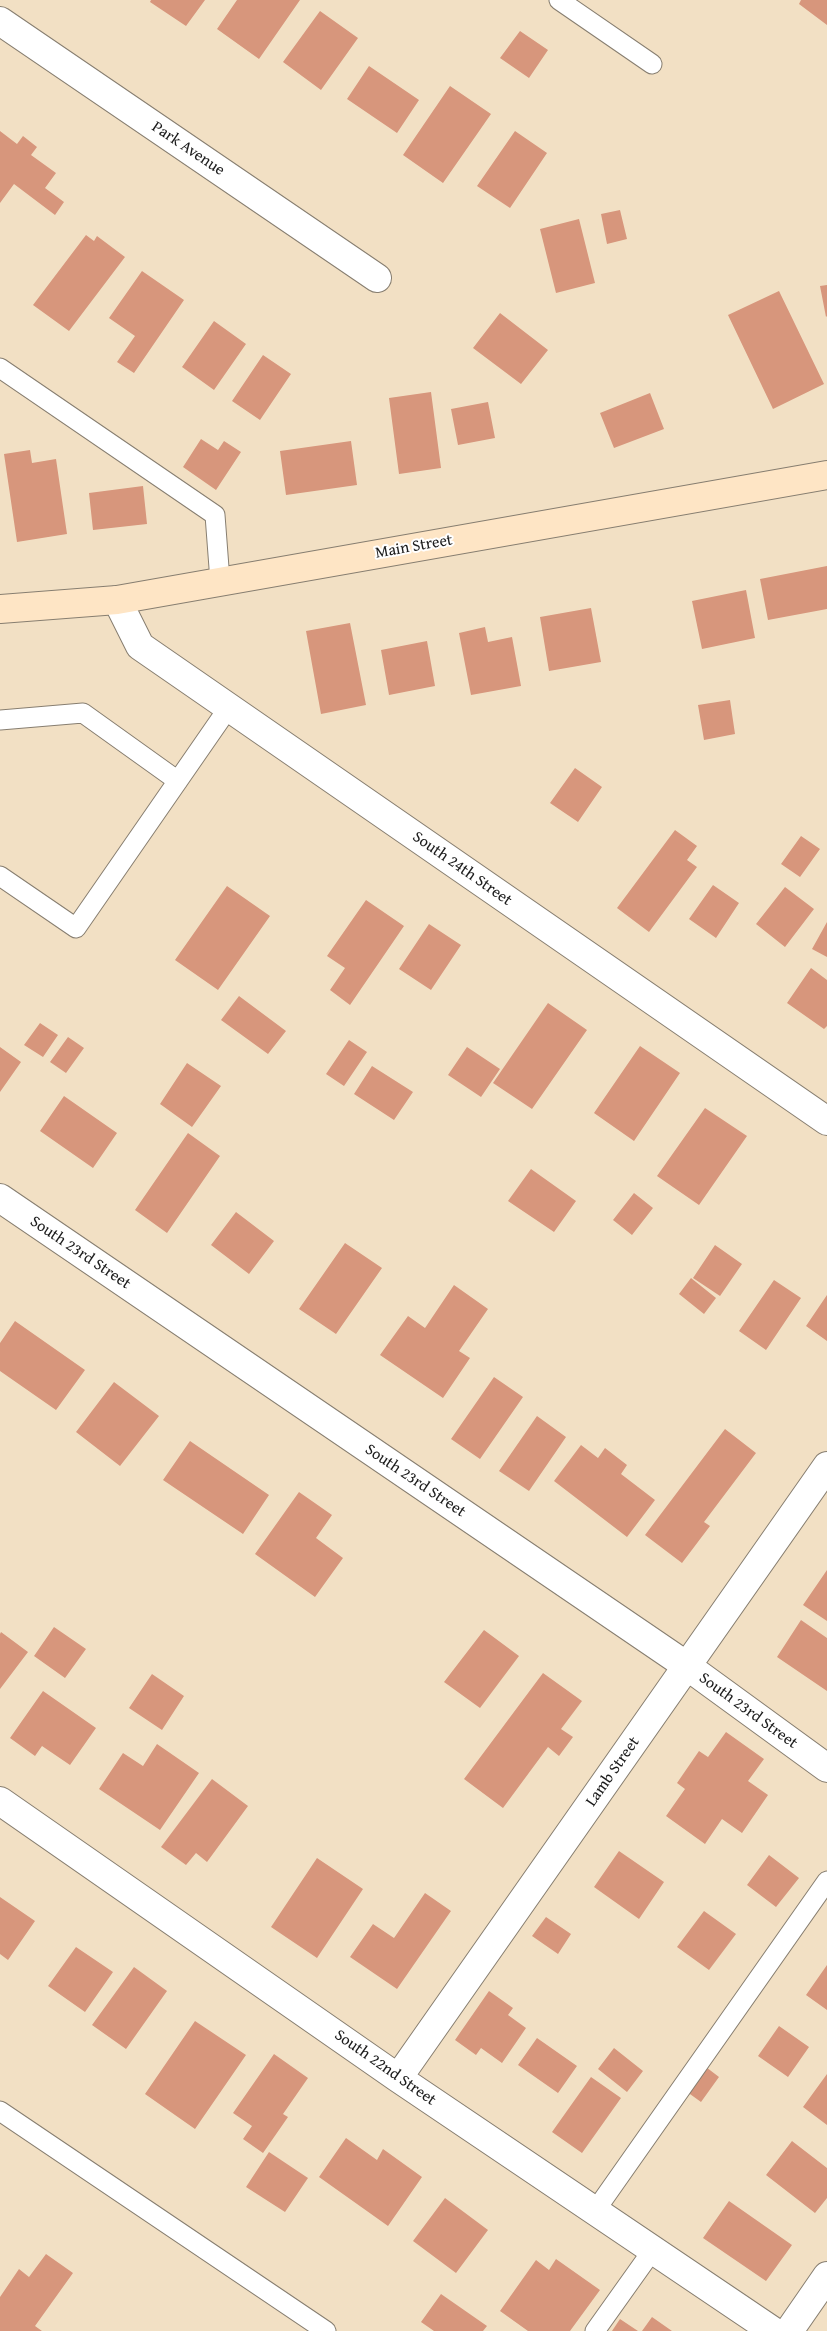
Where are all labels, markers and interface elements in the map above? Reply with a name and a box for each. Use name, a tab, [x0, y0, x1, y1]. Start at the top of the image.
street label: Park Avenue	[148, 118, 228, 180]
street label: Main Street	[374, 531, 454, 563]
street label: South 24th Street	[409, 828, 515, 910]
street label: South 23rd Street	[26, 1212, 134, 1294]
street label: South 23rd Street	[361, 1440, 469, 1522]
street label: South 23rd Street	[695, 1669, 801, 1753]
street label: Lamb Street	[582, 1733, 644, 1811]
street label: South 22nd Street	[330, 2026, 440, 2110]

